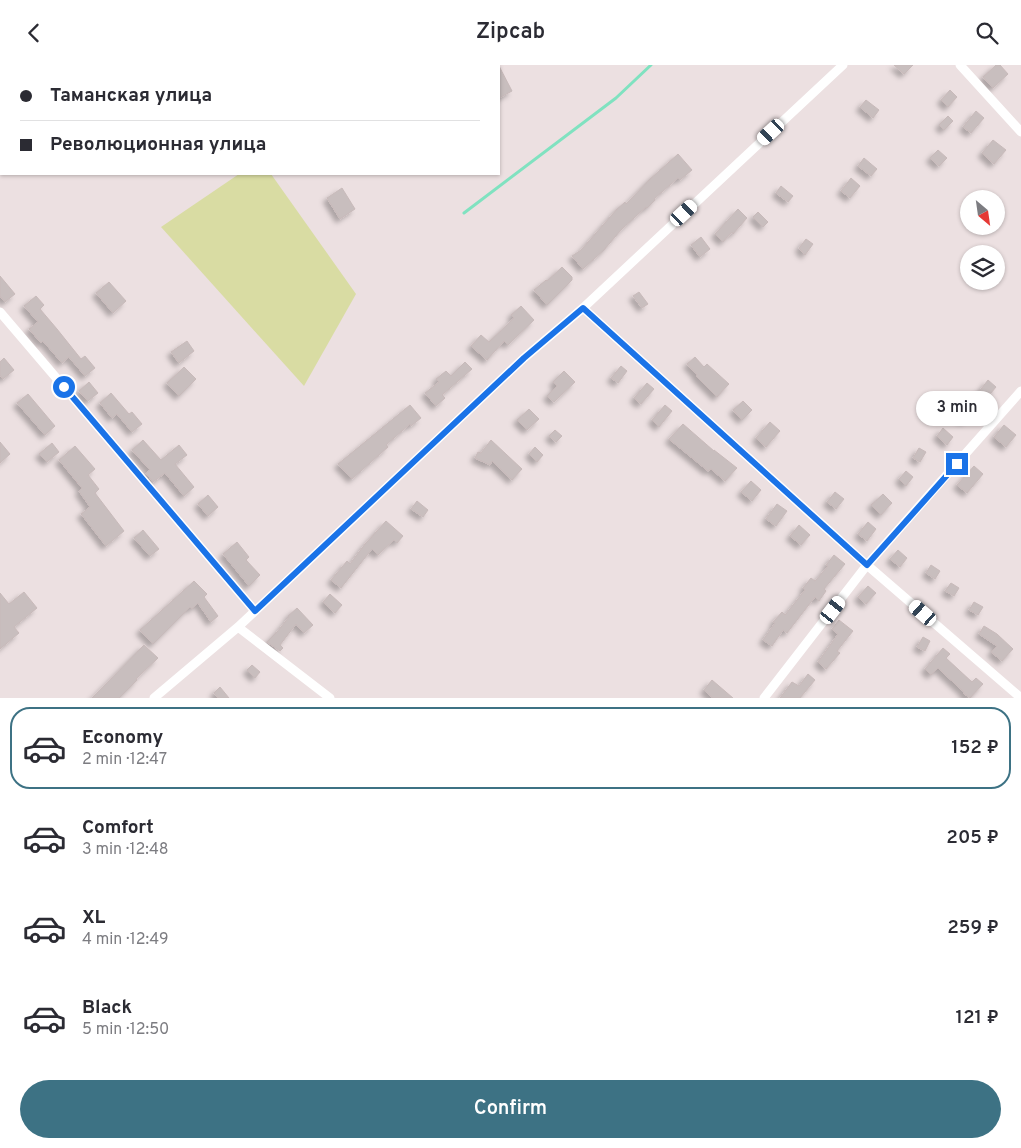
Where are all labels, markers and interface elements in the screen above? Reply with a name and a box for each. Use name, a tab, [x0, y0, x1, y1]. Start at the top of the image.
icon: back	[20, 19, 48, 47]
text: Zipcab	[476, 19, 545, 46]
icon: search	[973, 19, 1001, 47]
text: Таманская улица	[50, 84, 212, 108]
car	[754, 116, 787, 148]
text: Революционная улица	[50, 133, 266, 157]
north arrow	[960, 190, 1005, 235]
map controls	[960, 190, 1005, 290]
car	[667, 197, 700, 229]
button: layers	[960, 245, 1005, 290]
route start	[53, 376, 75, 398]
callout: 3 min	[916, 391, 998, 427]
text: 3 min	[936, 398, 978, 418]
route end	[946, 453, 968, 475]
car	[817, 594, 848, 626]
car	[906, 597, 939, 629]
icon: car	[22, 726, 67, 771]
text: Economy	[82, 726, 163, 750]
text: 152 ₽	[951, 736, 999, 760]
text: 2 min · 12:47	[82, 750, 167, 770]
icon: car	[22, 816, 67, 861]
text: Comfort	[82, 816, 154, 840]
text: 205 ₽	[946, 826, 999, 850]
text: 3 min · 12:48	[82, 840, 169, 860]
icon: car	[22, 906, 67, 951]
text: XL	[82, 906, 105, 930]
text: 259 ₽	[947, 916, 999, 940]
text: 4 min · 12:49	[82, 930, 168, 950]
icon: car	[22, 996, 67, 1041]
text: Black	[82, 996, 132, 1020]
text: 121 ₽	[955, 1006, 999, 1030]
text: 5 min · 12:50	[82, 1020, 169, 1040]
button: Confirm	[20, 1080, 1001, 1138]

